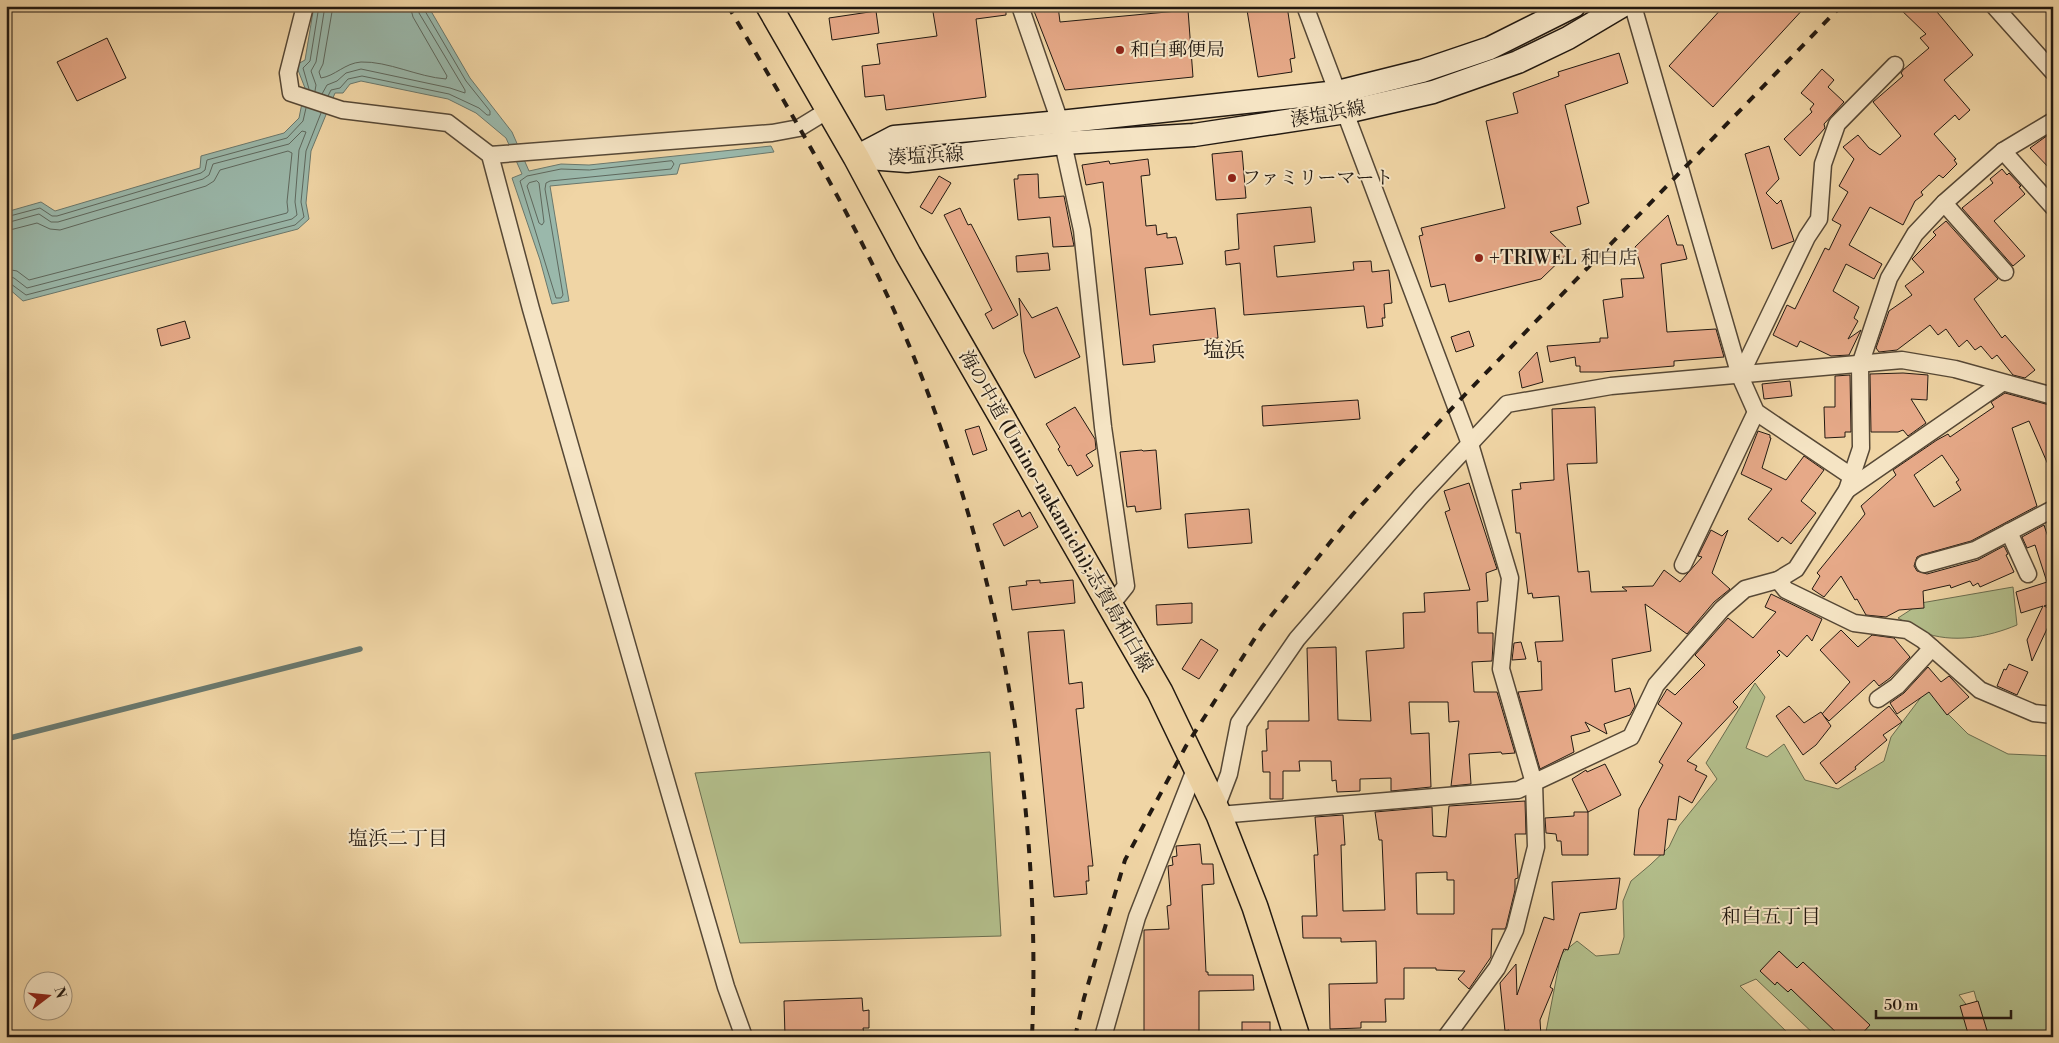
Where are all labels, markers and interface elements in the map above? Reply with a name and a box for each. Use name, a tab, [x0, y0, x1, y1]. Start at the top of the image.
place label: 和白郵便局	[1130, 38, 1225, 62]
marker: 和白郵便局	[1114, 44, 1126, 56]
street label: 湊塩浜線	[1288, 96, 1368, 132]
street label: 湊塩浜線	[887, 142, 965, 170]
place label: ファミリーマート	[1242, 166, 1394, 190]
marker: ファミリーマート	[1226, 172, 1238, 184]
place label: +TRIWEL 和白店	[1489, 246, 1638, 270]
marker: +TRIWEL 和白店	[1473, 252, 1485, 264]
district label: 塩浜	[1203, 338, 1245, 364]
street label: 海の中道 (Umino-nakamichi);志賀島和白線	[954, 346, 1158, 676]
district label: 塩浜二丁目	[348, 827, 448, 852]
district label: 和白五丁目	[1721, 905, 1821, 930]
north arrow	[22, 970, 72, 1020]
text: N	[49, 985, 70, 1000]
scale bar	[1876, 988, 2012, 1020]
text: 50 m	[1884, 996, 1918, 1015]

